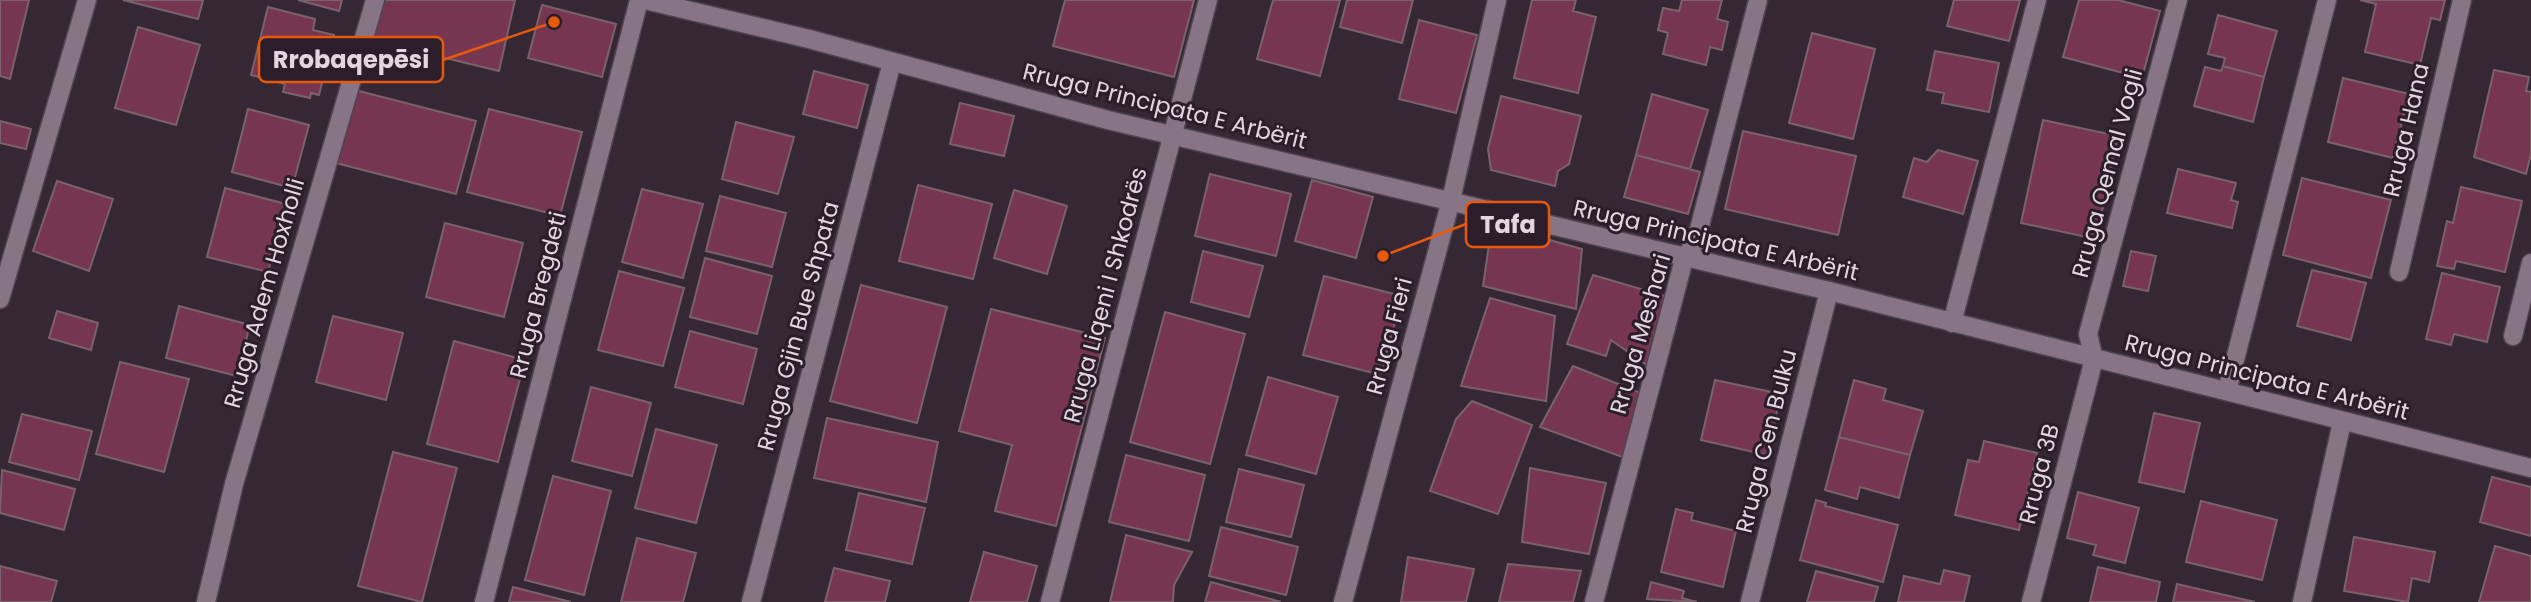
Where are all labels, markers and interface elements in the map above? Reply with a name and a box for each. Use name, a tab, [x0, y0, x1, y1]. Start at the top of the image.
callout: Rrobaqepēsi	[259, 37, 443, 82]
text: Rrobaqepēsi	[273, 43, 429, 76]
street label: Rruga Principata E Arbërit	[1019, 55, 1311, 157]
street label: Rruga Hana	[2375, 60, 2437, 200]
street label: Rruga Qemal Vogli	[2064, 65, 2150, 281]
street label: Rruga Liqeni I Shkodrës	[1055, 164, 1155, 426]
street label: Rruga Adem Hoxholli	[216, 174, 312, 412]
street label: Rruga Principata E Arbërit	[1570, 192, 1862, 288]
street label: Rruga Gjin Bue Shpata	[749, 198, 847, 454]
callout: Tafa	[1466, 202, 1549, 247]
street label: Rruga Bregdeti	[502, 208, 574, 382]
text: Tafa	[1480, 208, 1536, 241]
street label: Rruga Meshari	[1602, 250, 1678, 418]
street label: Rruga Fieri	[1358, 274, 1420, 398]
street label: Rruga Principata E Arbërit	[2121, 326, 2413, 428]
street label: Rruga Cen Bulku	[1728, 346, 1804, 536]
street label: Rruga 3B	[2011, 421, 2067, 527]

